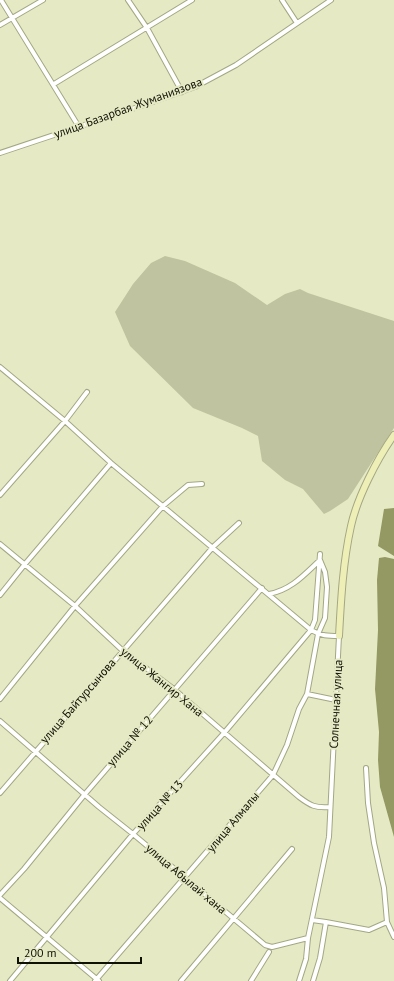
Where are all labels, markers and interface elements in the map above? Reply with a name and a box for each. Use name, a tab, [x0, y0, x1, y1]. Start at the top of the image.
street label: улица Базарбая Жуманиязова	[52, 74, 204, 141]
street label: улица Жангир Хана	[118, 644, 207, 720]
street label: улица Байтурсынова	[37, 655, 119, 746]
street label: Солнечная улица	[326, 659, 345, 749]
street label: улица № 12	[104, 712, 156, 769]
street label: улица № 13	[133, 776, 186, 833]
street label: улица Алмалы	[203, 789, 262, 855]
street label: улица Абылай хана	[143, 840, 230, 917]
scale bar	[18, 939, 141, 965]
text: 200 m	[24, 945, 57, 960]

